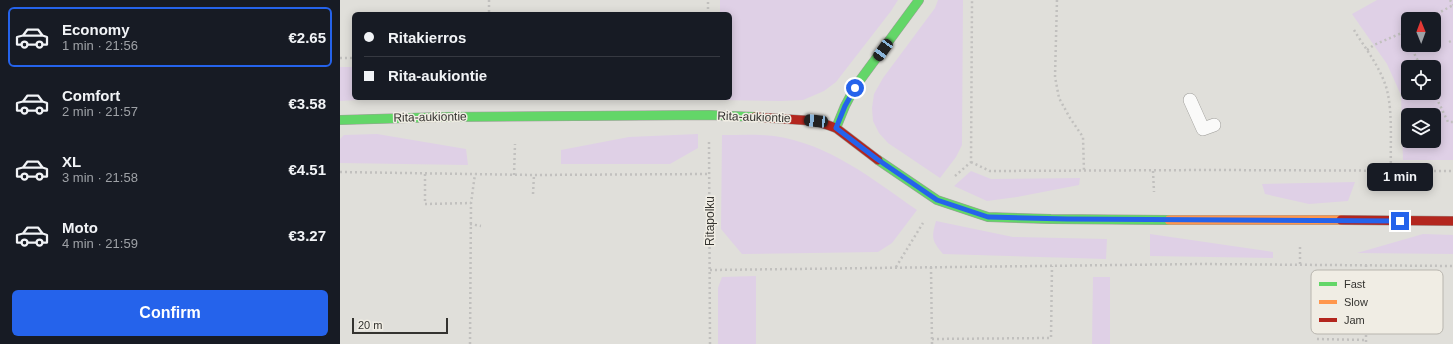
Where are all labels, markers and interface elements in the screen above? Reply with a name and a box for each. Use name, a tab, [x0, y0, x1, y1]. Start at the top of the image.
north arrow	[1401, 12, 1441, 52]
map controls	[1401, 12, 1441, 148]
icon: car	[14, 19, 50, 55]
text: Economy	[62, 21, 130, 38]
text: €2.65	[288, 29, 326, 46]
text: Ritakierros	[388, 29, 466, 46]
car	[871, 37, 895, 63]
text: 1 min · 21:56	[62, 38, 138, 53]
button: locate	[1401, 60, 1441, 100]
text: Rita-aukiontie	[388, 67, 487, 84]
route start	[846, 79, 864, 97]
icon: car	[14, 85, 50, 121]
text: Comfort	[62, 87, 120, 104]
text: €3.58	[288, 95, 326, 112]
text: 2 min · 21:57	[62, 104, 138, 119]
button: layers	[1401, 108, 1441, 148]
street label: Rita-aukiontie	[393, 109, 467, 125]
street label: Rita-aukiontie	[717, 109, 791, 125]
car	[803, 114, 829, 128]
icon: car	[14, 151, 50, 187]
text: XL	[62, 153, 81, 170]
text: €4.51	[288, 161, 326, 178]
callout: 1 min	[1367, 163, 1433, 191]
text: 1 min	[1383, 169, 1417, 184]
text: 3 min · 21:58	[62, 170, 138, 185]
street label: Ritapolku	[703, 196, 717, 246]
route end	[1391, 212, 1409, 230]
icon: car	[14, 217, 50, 253]
text: Moto	[62, 219, 98, 236]
text: €3.27	[288, 227, 326, 244]
text: 4 min · 21:59	[62, 236, 138, 251]
legend	[1311, 270, 1443, 334]
text: Fast	[1344, 278, 1365, 290]
button: Confirm	[12, 290, 328, 336]
text: Slow	[1344, 296, 1368, 308]
text: Jam	[1344, 314, 1365, 326]
scale bar	[352, 316, 448, 335]
text: 20 m	[358, 319, 382, 331]

